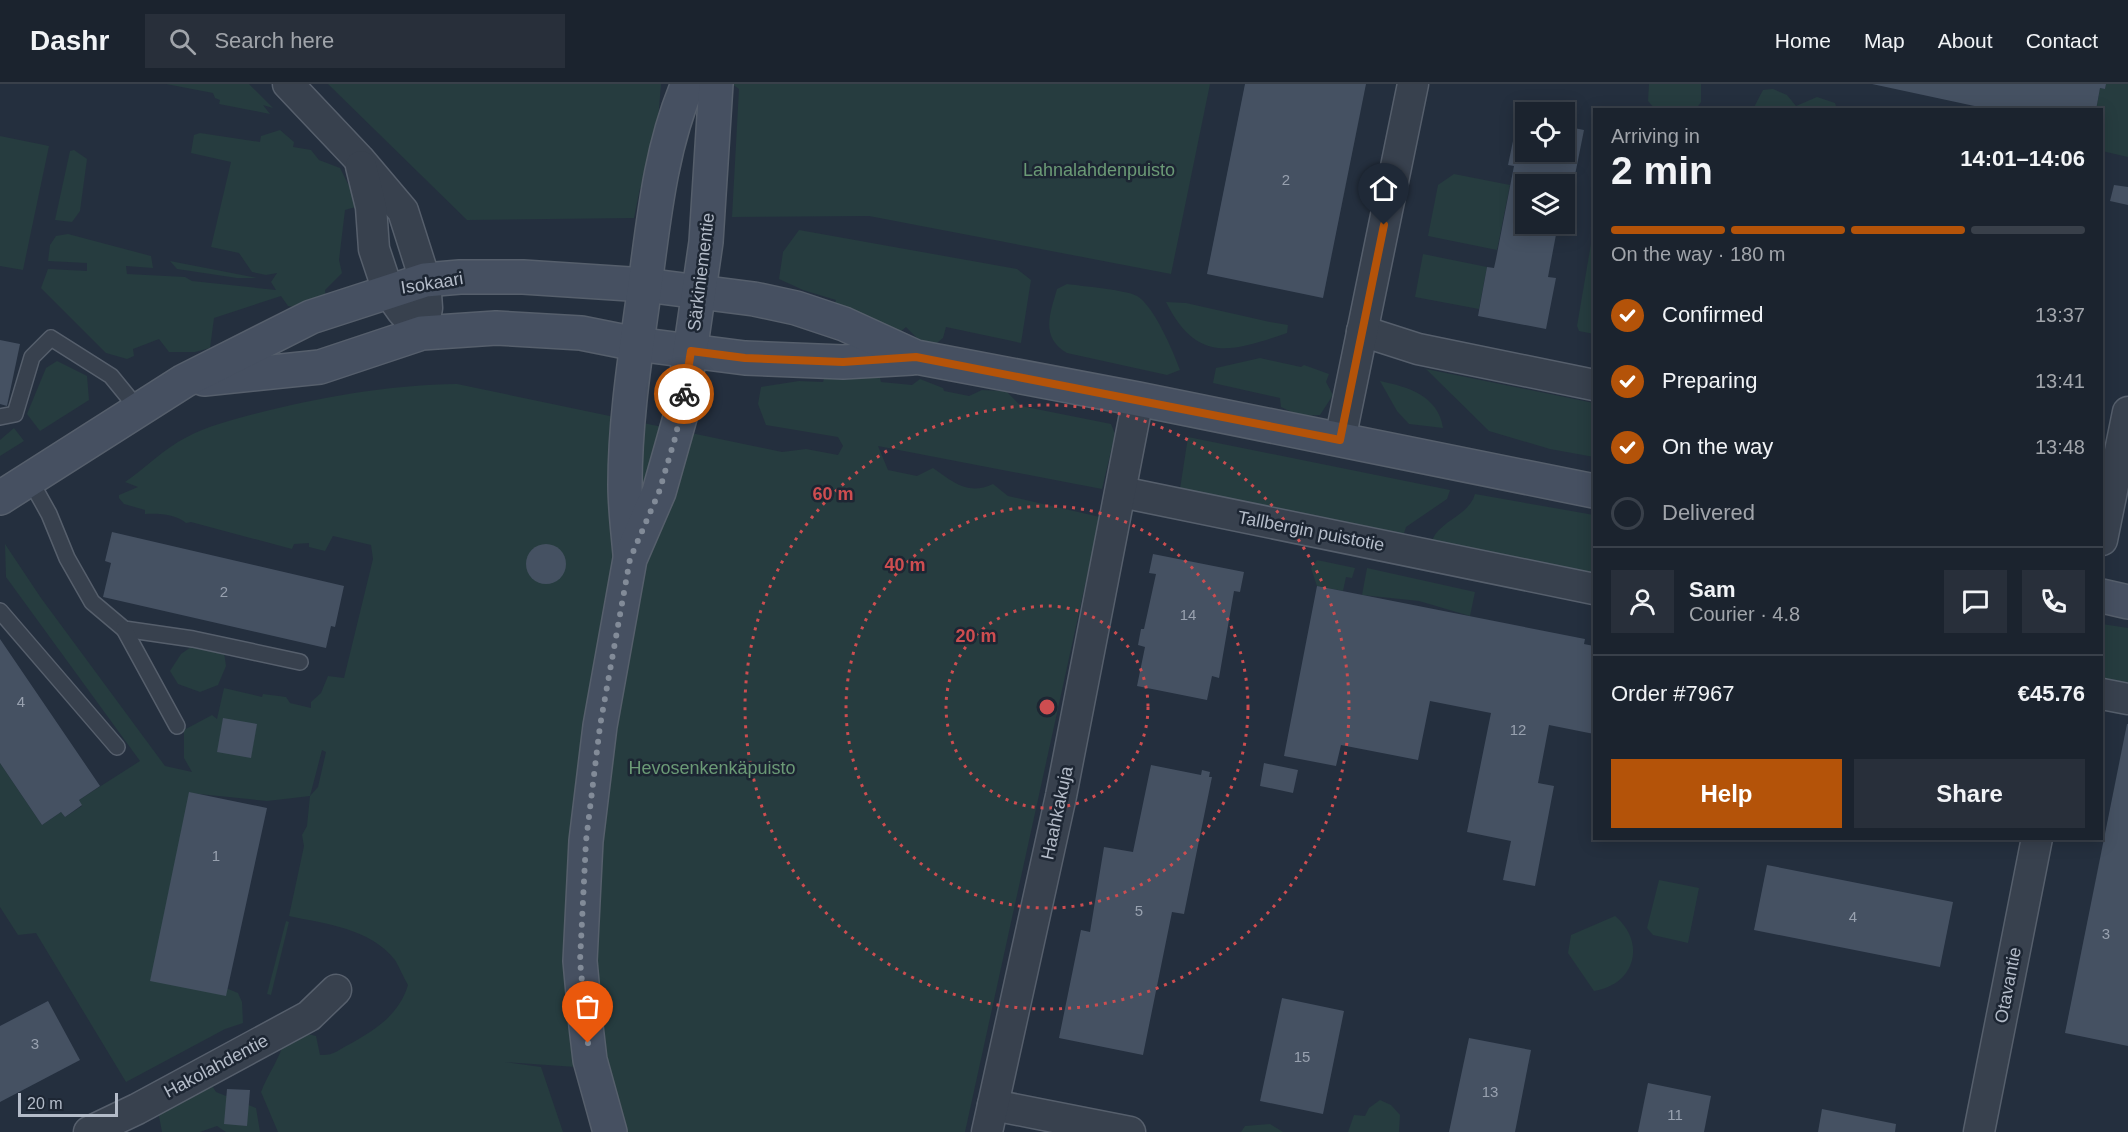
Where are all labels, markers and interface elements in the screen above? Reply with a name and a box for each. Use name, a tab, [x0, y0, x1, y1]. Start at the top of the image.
search box	[145, 14, 565, 68]
text: Dashr	[30, 25, 109, 56]
icon: search	[166, 25, 199, 58]
text: Search here	[214, 28, 334, 53]
text: Home	[1775, 29, 1831, 52]
text: Map	[1864, 29, 1905, 52]
text: About	[1938, 29, 1993, 52]
text: Contact	[2026, 29, 2098, 52]
map controls	[1515, 102, 1575, 234]
button: locate	[1515, 102, 1575, 162]
text: Arriving in	[1611, 125, 1700, 147]
text: 14:01–14:06	[1960, 146, 2085, 171]
text: 2 min	[1611, 149, 1713, 192]
park label: Lahnalahdenpuisto	[1023, 160, 1175, 180]
pin	[1358, 163, 1409, 225]
house number: 2	[1282, 171, 1290, 188]
icon: home	[1367, 172, 1400, 205]
button: layers	[1515, 174, 1575, 234]
street label: Särkiniementie	[684, 212, 718, 332]
text: On the way · 180 m	[1611, 243, 1786, 265]
street label: Isokaari	[399, 268, 465, 298]
icon: check	[1611, 299, 1644, 332]
text: Confirmed	[1662, 302, 1763, 327]
text: 13:37	[2035, 304, 2085, 326]
courier	[654, 364, 714, 424]
icon: check	[1611, 365, 1644, 398]
text: Preparing	[1662, 368, 1757, 393]
text: 13:41	[2035, 370, 2085, 392]
icon: bike	[668, 378, 701, 411]
icon: check	[1611, 431, 1644, 464]
text: On the way	[1662, 434, 1773, 459]
text: 13:48	[2035, 436, 2085, 458]
text: 60 m	[812, 484, 854, 504]
text: Delivered	[1662, 500, 1755, 525]
street label: Tallbergin puistotie	[1236, 507, 1386, 555]
text: 40 m	[884, 555, 926, 575]
button: person	[1611, 570, 1674, 633]
button: chat	[1944, 570, 2007, 633]
button: phone	[2022, 570, 2085, 633]
text: Sam	[1689, 577, 1735, 602]
house number: 2	[220, 583, 228, 600]
text: Courier · 4.8	[1689, 603, 1800, 625]
house number: 14	[1180, 606, 1196, 623]
text: 20 m	[955, 626, 997, 646]
text: Order #7967	[1611, 681, 1735, 706]
text: €45.76	[2018, 681, 2085, 706]
house number: 4	[17, 693, 25, 710]
centre of rings	[1037, 697, 1057, 717]
house number: 12	[1510, 721, 1526, 738]
park label: Hevosenkenkäpuisto	[628, 758, 796, 778]
button: Help	[1611, 759, 1842, 828]
button: Share	[1854, 759, 2085, 828]
street label: Haahkakuja	[1037, 763, 1077, 862]
house number: 1	[212, 847, 220, 864]
house number: 5	[1135, 902, 1143, 919]
house number: 4	[1849, 908, 1857, 925]
house number: 3	[2102, 925, 2110, 942]
street label: Otavantie	[1991, 945, 2025, 1025]
pin	[562, 981, 613, 1043]
icon: bag	[571, 990, 604, 1023]
street label: Hakolahdentie	[160, 1030, 272, 1102]
house number: 3	[31, 1035, 39, 1052]
house number: 15	[1294, 1048, 1310, 1065]
house number: 13	[1482, 1083, 1498, 1100]
scale bar	[18, 1090, 118, 1118]
text: 20 m	[27, 1095, 63, 1112]
house number: 11	[1667, 1106, 1683, 1123]

